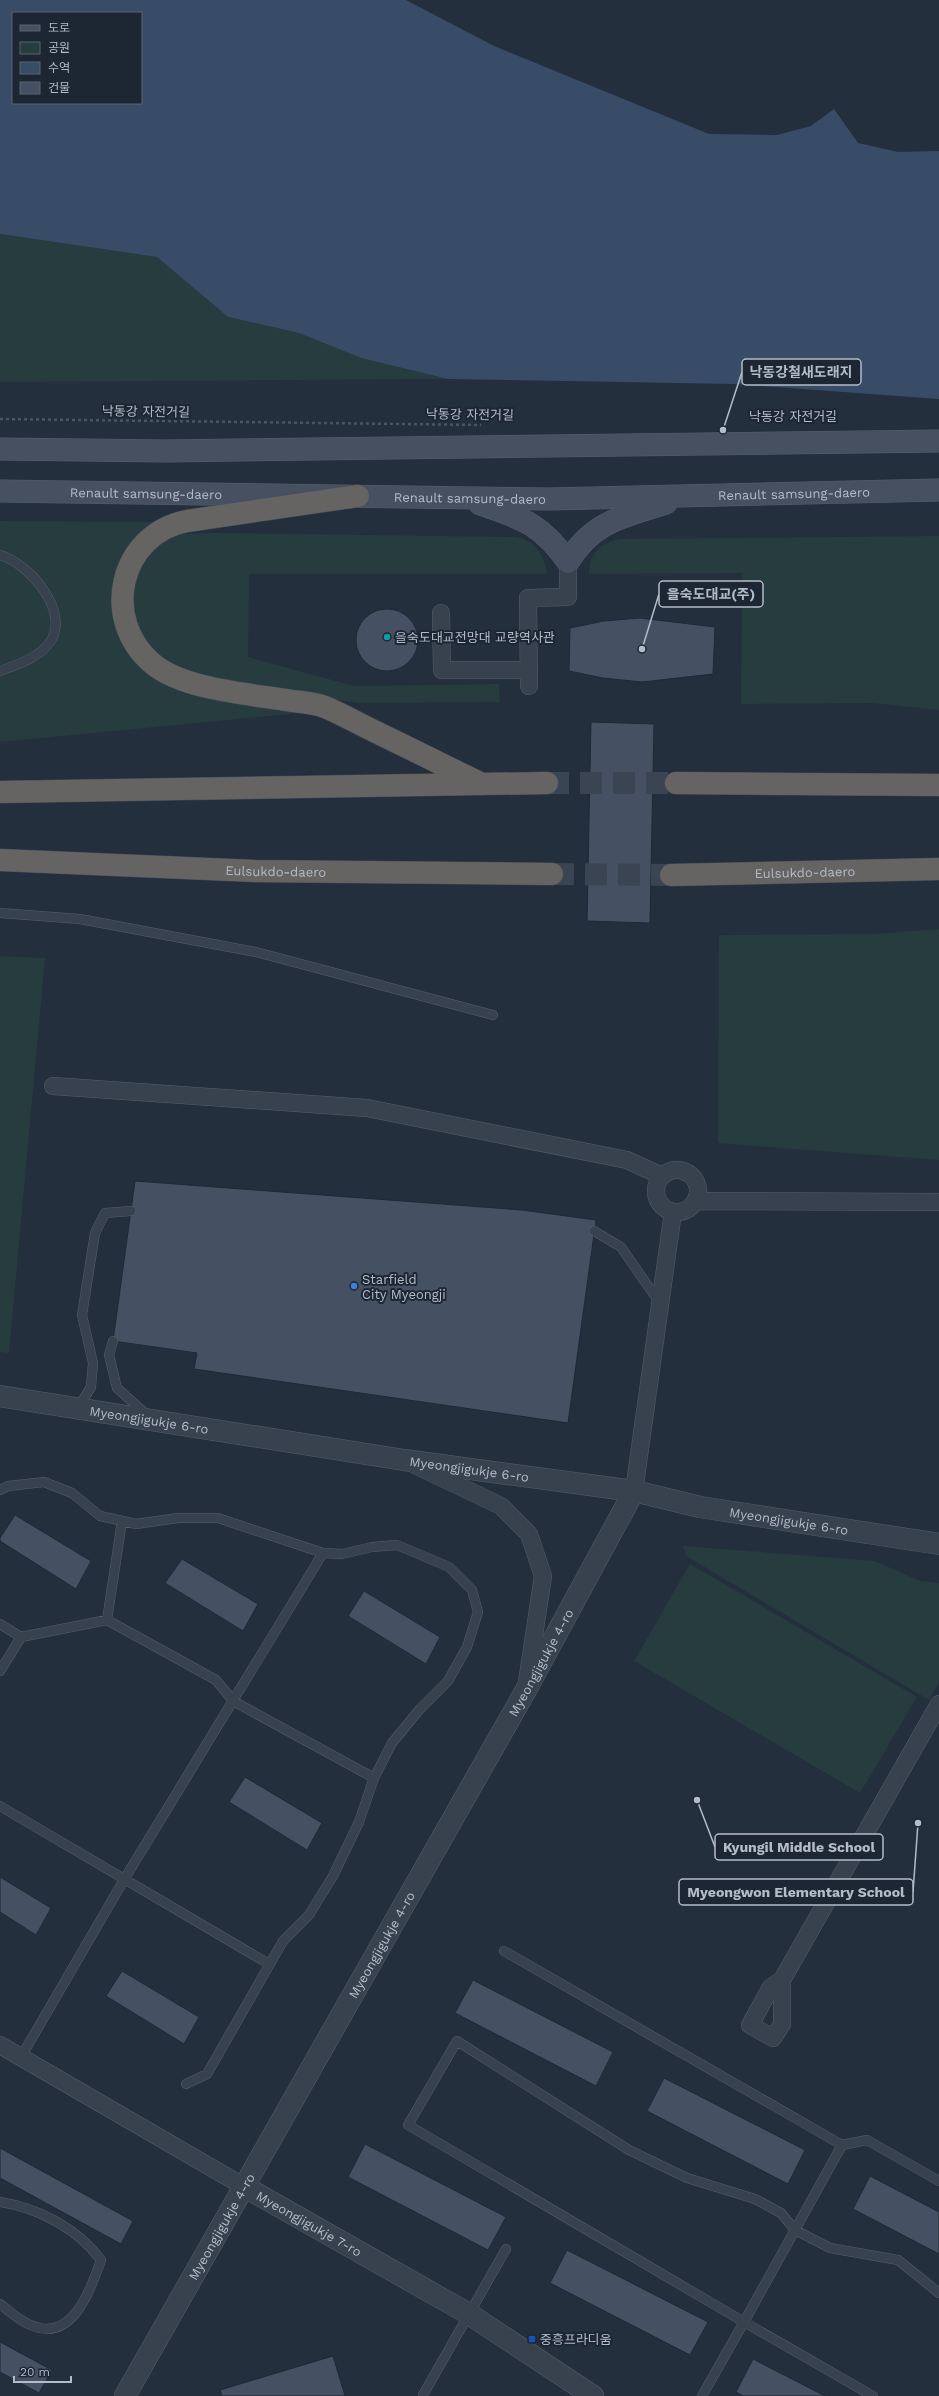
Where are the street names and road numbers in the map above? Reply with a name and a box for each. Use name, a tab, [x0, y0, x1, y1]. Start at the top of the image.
street label: 낙동강 자전거길	[102, 403, 190, 420]
street label: 낙동강 자전거길	[426, 406, 514, 423]
street label: 낙동강 자전거길	[749, 409, 837, 424]
street label: Renault samsung-daero	[70, 485, 222, 502]
street label: Renault samsung-daero	[718, 485, 870, 503]
street label: Renault samsung-daero	[394, 490, 546, 507]
street label: Eulsukdo-daero	[225, 863, 326, 880]
street label: Eulsukdo-daero	[754, 864, 856, 881]
street label: Myeongjigukje 6-ro	[88, 1403, 210, 1437]
street label: Myeongjigukje 6-ro	[409, 1454, 530, 1485]
street label: Myeongjigukje 6-ro	[728, 1505, 850, 1538]
street label: Myeongjigukje 4-ro	[506, 1606, 577, 1719]
street label: Myeongjigukje 4-ro	[346, 1889, 418, 2001]
street label: Myeongjigukje 4-ro	[186, 2171, 258, 2283]
street label: Myeongjigukje 7-ro	[254, 2188, 364, 2260]

